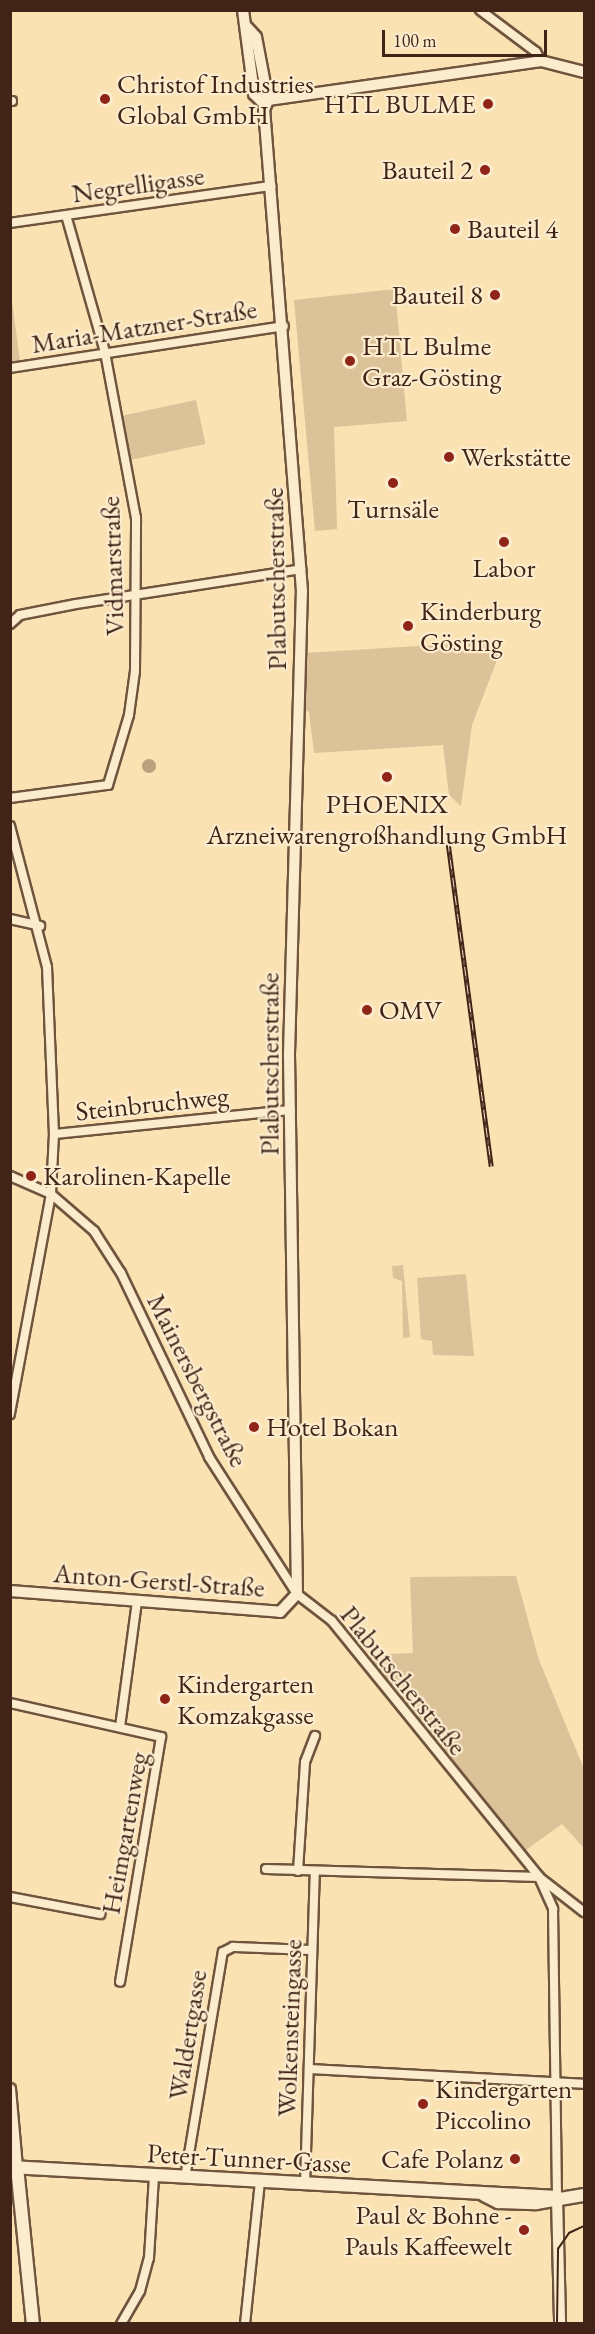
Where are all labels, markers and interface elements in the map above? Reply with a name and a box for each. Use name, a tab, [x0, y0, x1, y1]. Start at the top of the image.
scale bar	[385, 18, 550, 56]
text: 100 m	[393, 29, 437, 52]
place label: Christof Industries Global GmbH	[117, 67, 314, 130]
place label: HTL BULME	[324, 88, 476, 120]
marker: Christof Industries Global GmbH	[98, 92, 112, 106]
marker: HTL BULME	[481, 97, 495, 111]
place label: Bauteil 2	[382, 154, 473, 186]
street label: Negrelligasse	[70, 159, 206, 209]
marker: Bauteil 2	[478, 163, 492, 177]
place label: Bauteil 4	[467, 213, 558, 245]
marker: Bauteil 4	[448, 222, 462, 236]
place label: Bauteil 8	[392, 279, 483, 311]
marker: Bauteil 8	[488, 288, 502, 302]
street label: Maria-Matzner-Straße	[29, 292, 259, 360]
place label: HTL Bulme Graz-Gösting	[362, 329, 501, 392]
marker: HTL Bulme Graz-Gösting	[343, 354, 357, 368]
place label: Werkstätte	[461, 441, 571, 473]
marker: Werkstätte	[442, 450, 456, 464]
marker: Turnsäle	[386, 476, 400, 490]
street label: Plabutscherstraße	[257, 487, 293, 671]
place label: Turnsäle	[347, 493, 439, 525]
street label: Vidmarstraße	[93, 496, 131, 636]
marker: Labor	[497, 535, 511, 549]
place label: Labor	[473, 552, 535, 584]
place label: Kinderburg Gösting	[420, 594, 541, 657]
marker: Kinderburg Gösting	[401, 619, 415, 633]
marker: PHOENIX Arzneiwarengroßhandlung GmbH	[380, 770, 394, 784]
place label: PHOENIX Arzneiwarengroßhandlung GmbH	[207, 787, 567, 850]
street label: Plabutscherstraße	[253, 972, 285, 1156]
place label: OMV	[379, 994, 442, 1026]
marker: OMV	[360, 1003, 374, 1017]
street label: Steinbruchweg	[74, 1079, 230, 1127]
place label: Karolinen-Kapelle	[43, 1160, 231, 1192]
marker: Karolinen-Kapelle	[24, 1169, 38, 1183]
street label: Mainersbergstraße	[140, 1288, 256, 1472]
place label: Hotel Bokan	[266, 1411, 399, 1443]
marker: Hotel Bokan	[247, 1420, 261, 1434]
street label: Anton-Gerstl-Straße	[52, 1556, 266, 1604]
street label: Plabutscherstraße	[334, 1599, 474, 1761]
place label: Kindergarten Komzakgasse	[177, 1667, 314, 1730]
marker: Kindergarten Komzakgasse	[158, 1692, 172, 1706]
street label: Heimgartenweg	[94, 1749, 154, 1917]
street label: Wolkensteingasse	[270, 1938, 308, 2118]
street label: Waldertgasse	[161, 1968, 213, 2102]
place label: Kindergarten Piccolino	[435, 2072, 572, 2135]
marker: Kindergarten Piccolino	[416, 2097, 430, 2111]
street label: Peter-Tunner-Gasse	[146, 2136, 352, 2180]
place label: Cafe Polanz	[381, 2143, 503, 2175]
marker: Cafe Polanz	[508, 2152, 522, 2166]
place label: Paul & Bohne - Pauls Kaffeewelt	[345, 2198, 512, 2261]
marker: Paul & Bohne - Pauls Kaffeewelt	[517, 2223, 531, 2237]

